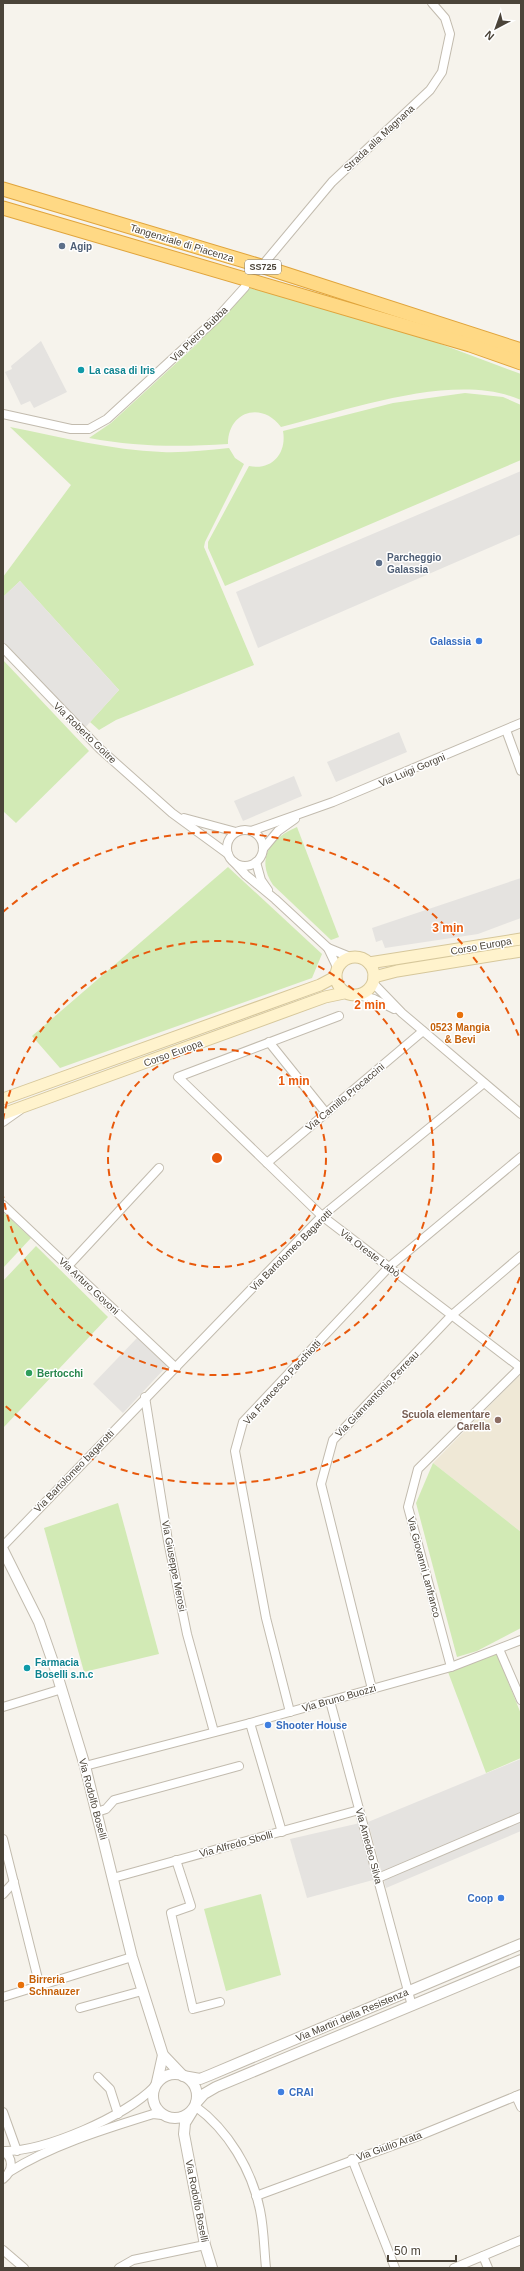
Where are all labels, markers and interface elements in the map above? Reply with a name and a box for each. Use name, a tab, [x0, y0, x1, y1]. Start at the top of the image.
north arrow	[476, 8, 516, 48]
text: N	[482, 28, 496, 43]
street label: Strada alla Magnana	[341, 102, 417, 173]
street label: Tangenziale di Piacenza	[129, 222, 236, 264]
marker: Agip	[57, 241, 67, 251]
place label: Agip	[70, 241, 92, 252]
road number: SS725	[245, 260, 281, 274]
street label: Via Pietro Bubba	[168, 304, 230, 364]
marker: La casa di Iris	[76, 365, 86, 375]
place label: La casa di Iris	[89, 365, 156, 376]
place label: Parcheggio Galassia	[387, 552, 441, 575]
marker: Parcheggio Galassia	[374, 558, 384, 568]
place label: Galassia	[430, 636, 471, 647]
marker: Galassia	[474, 636, 484, 646]
street label: Via Roberto Goitre	[51, 700, 119, 766]
street label: Via Luigi Gorgni	[377, 751, 447, 789]
text: 3 min	[432, 921, 464, 935]
street label: Corso Europa	[450, 935, 513, 957]
text: 2 min	[354, 998, 386, 1012]
marker: 0523 Mangia & Bevi	[455, 1010, 465, 1020]
place label: 0523 Mangia & Bevi	[430, 1022, 490, 1045]
street label: Corso Europa	[142, 1037, 204, 1069]
street label: Via Camillo Procaccini	[303, 1061, 387, 1133]
text: 1 min	[278, 1074, 310, 1088]
centre of rings	[210, 1151, 224, 1165]
street label: Via Bartolomeo Bagarotti	[248, 1207, 334, 1293]
street label: Via Oreste Labò	[338, 1227, 402, 1279]
street label: Via Arturo Govoni	[57, 1255, 121, 1317]
street label: Via Francesco Pacchiotti	[241, 1337, 323, 1427]
street label: Via Giannantonio Perreau	[333, 1349, 421, 1439]
marker: Bertocchi	[24, 1368, 34, 1378]
place label: Bertocchi	[37, 1368, 83, 1379]
place label: Scuola elementare Carella	[402, 1409, 490, 1432]
marker: Scuola elementare Carella	[493, 1415, 503, 1425]
street label: Via Bartolomeo bagarotti	[32, 1428, 116, 1514]
street label: Via Giovanni Lanfranco	[405, 1515, 443, 1619]
street label: Via Giuseppe Merosi	[160, 1519, 188, 1613]
place label: Farmacia Boselli s.n.c	[35, 1657, 94, 1680]
marker: Farmacia Boselli s.n.c	[22, 1663, 32, 1673]
street label: Via Bruno Buozzi	[301, 1682, 377, 1714]
marker: Shooter House	[263, 1720, 273, 1730]
place label: Shooter House	[276, 1720, 348, 1731]
street label: Via Rodolfo Boselli	[77, 1757, 109, 1841]
street label: Via Amedeo Silva	[354, 1807, 385, 1886]
street label: Via Alfredo Sbolli	[198, 1829, 274, 1859]
place label: Coop	[467, 1893, 493, 1904]
marker: Coop	[496, 1893, 506, 1903]
place label: Birreria Schnauzer	[29, 1974, 80, 1997]
marker: Birreria Schnauzer	[16, 1980, 26, 1990]
street label: Via Martiri della Resistenza	[294, 1986, 410, 2044]
marker: CRAI	[276, 2087, 286, 2097]
place label: CRAI	[289, 2087, 314, 2098]
street label: Via Giulio Arata	[355, 2129, 424, 2163]
street label: Via Rodolfo Boselli	[184, 2159, 210, 2243]
scale bar	[388, 2237, 456, 2263]
text: 50 m	[394, 2244, 421, 2258]

